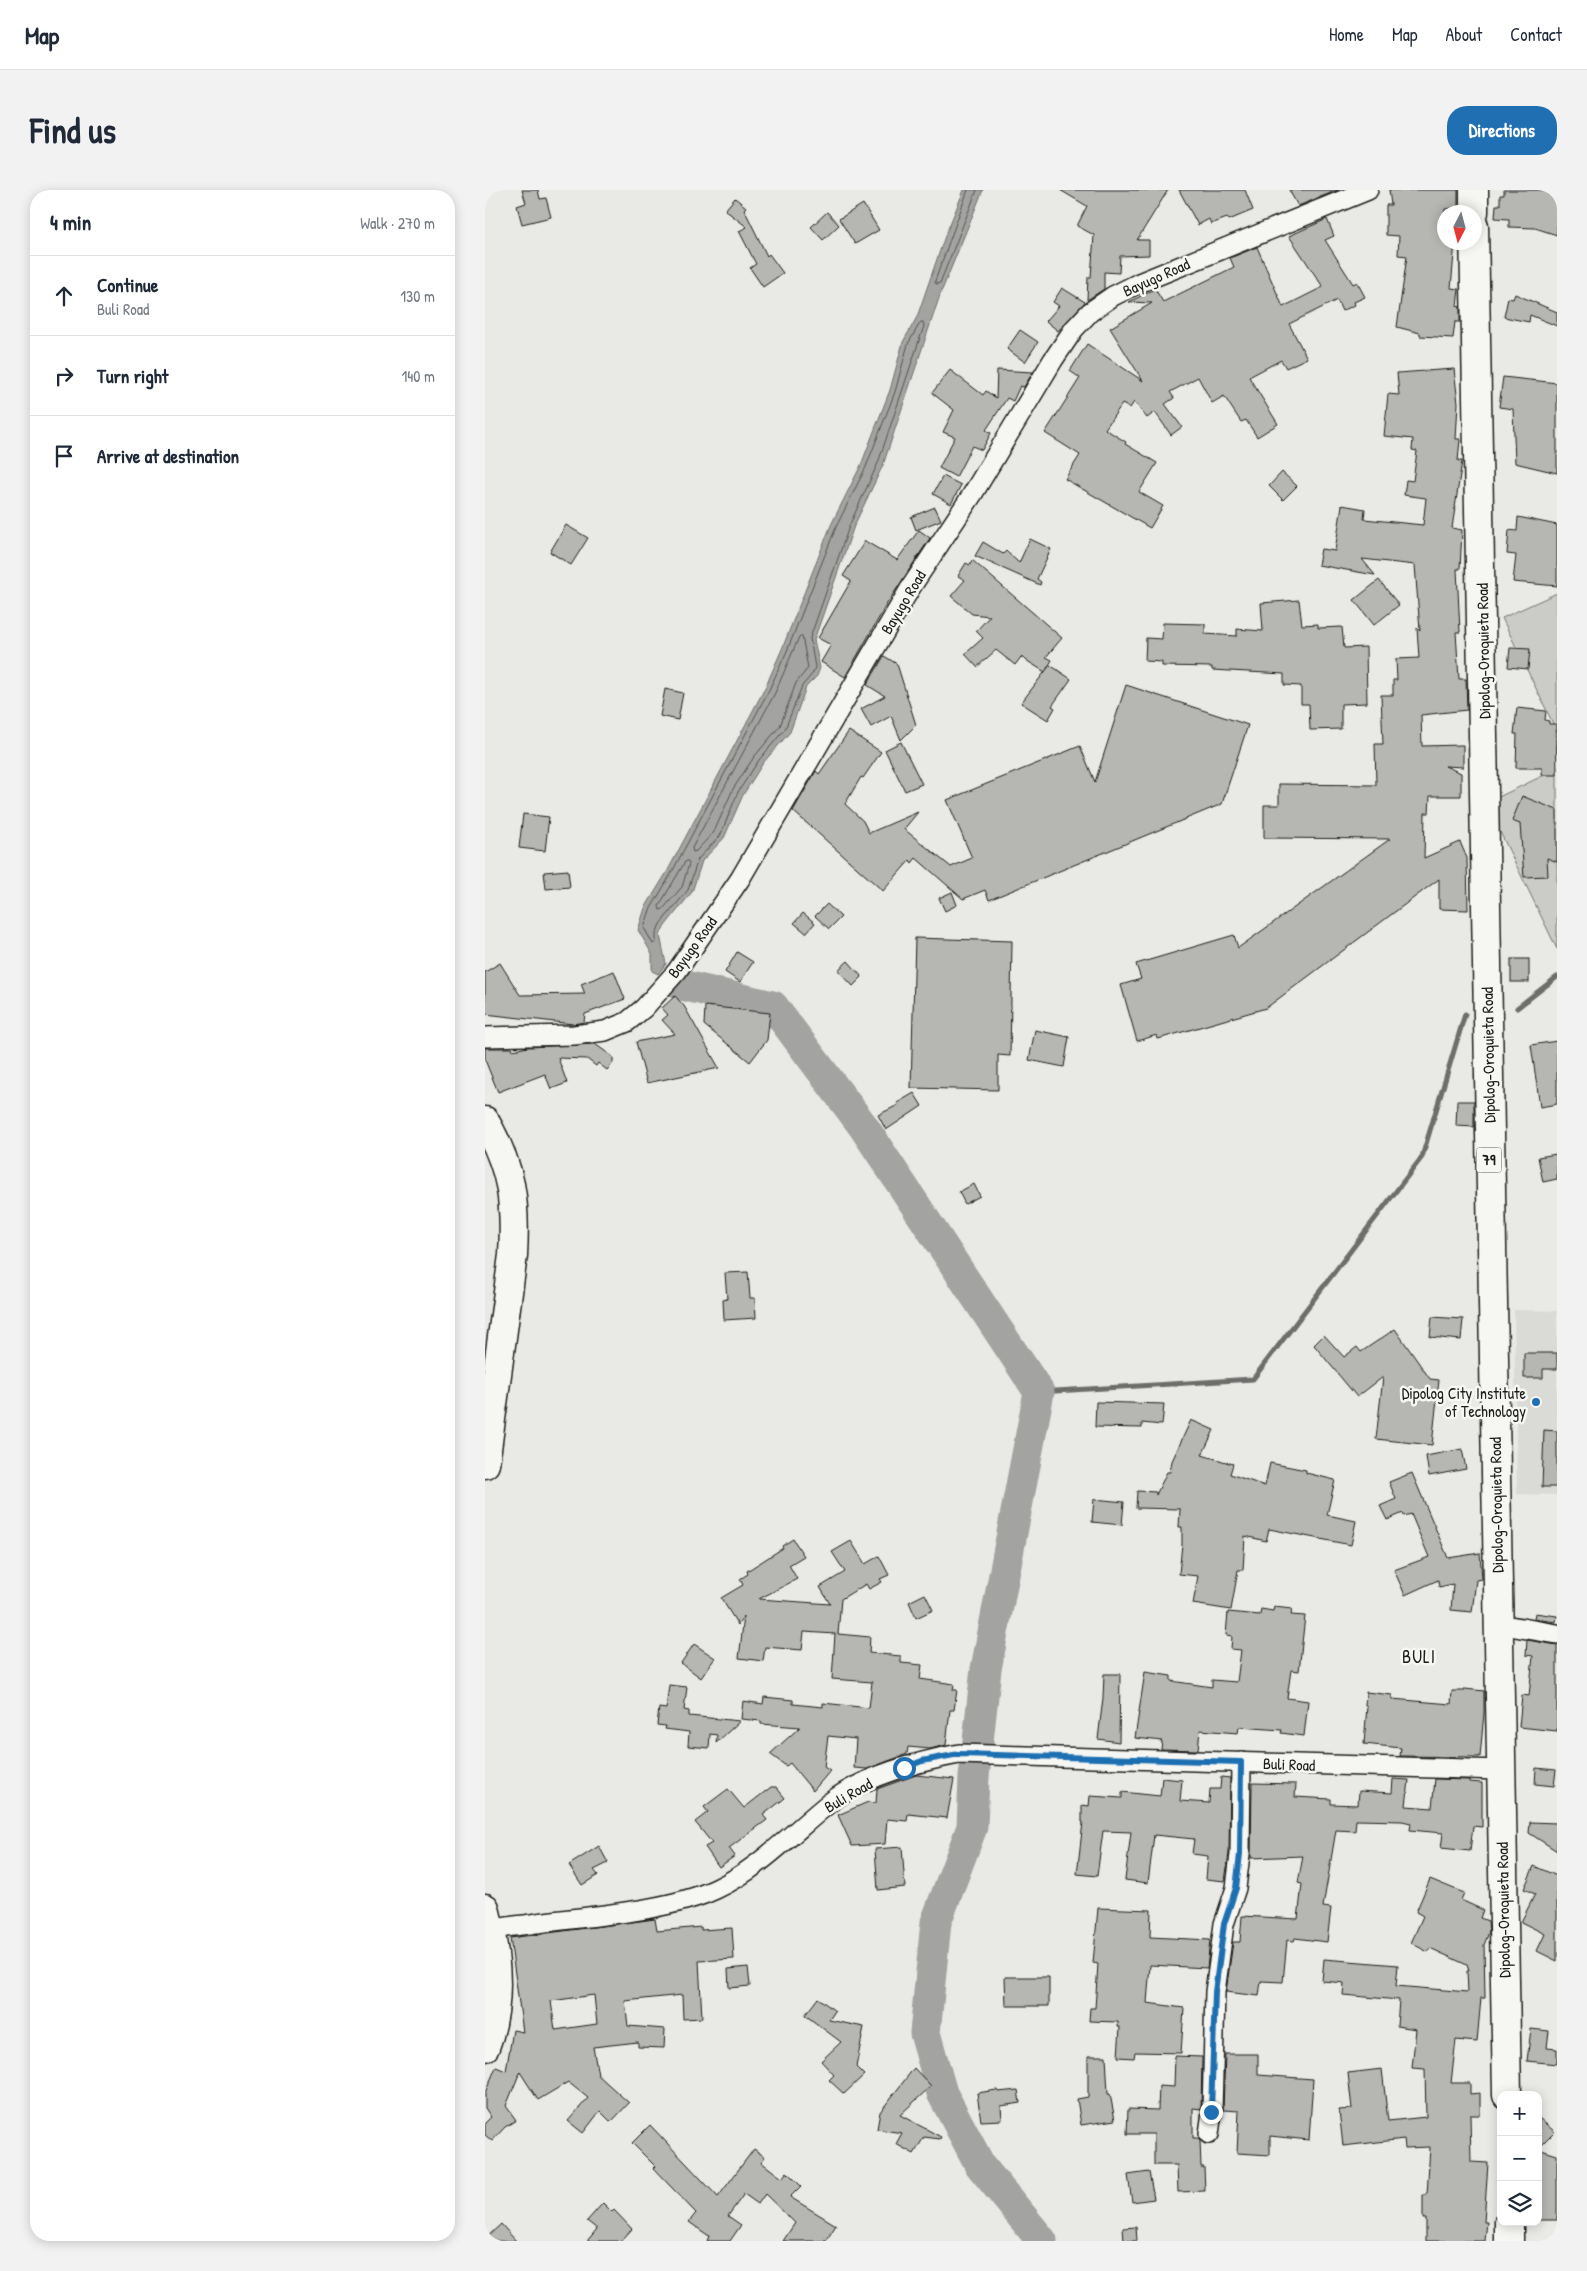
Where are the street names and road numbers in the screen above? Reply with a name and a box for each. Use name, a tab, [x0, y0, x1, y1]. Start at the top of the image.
street label: Bayugo Road	[1119, 253, 1193, 301]
street label: Bayugo Road	[875, 566, 931, 638]
street label: Dipolog-Oroquieta Road	[1471, 583, 1495, 719]
street label: Bayugo Road	[662, 912, 722, 982]
street label: Dipolog-Oroquieta Road	[1476, 987, 1500, 1123]
road number: 79	[1477, 1148, 1501, 1172]
street label: Dipolog-Oroquieta Road	[1484, 1437, 1508, 1573]
street label: Buli Road	[1262, 1752, 1316, 1776]
street label: Buli Road	[820, 1772, 876, 1818]
street label: Dipolog-Oroquieta Road	[1491, 1842, 1515, 1978]

